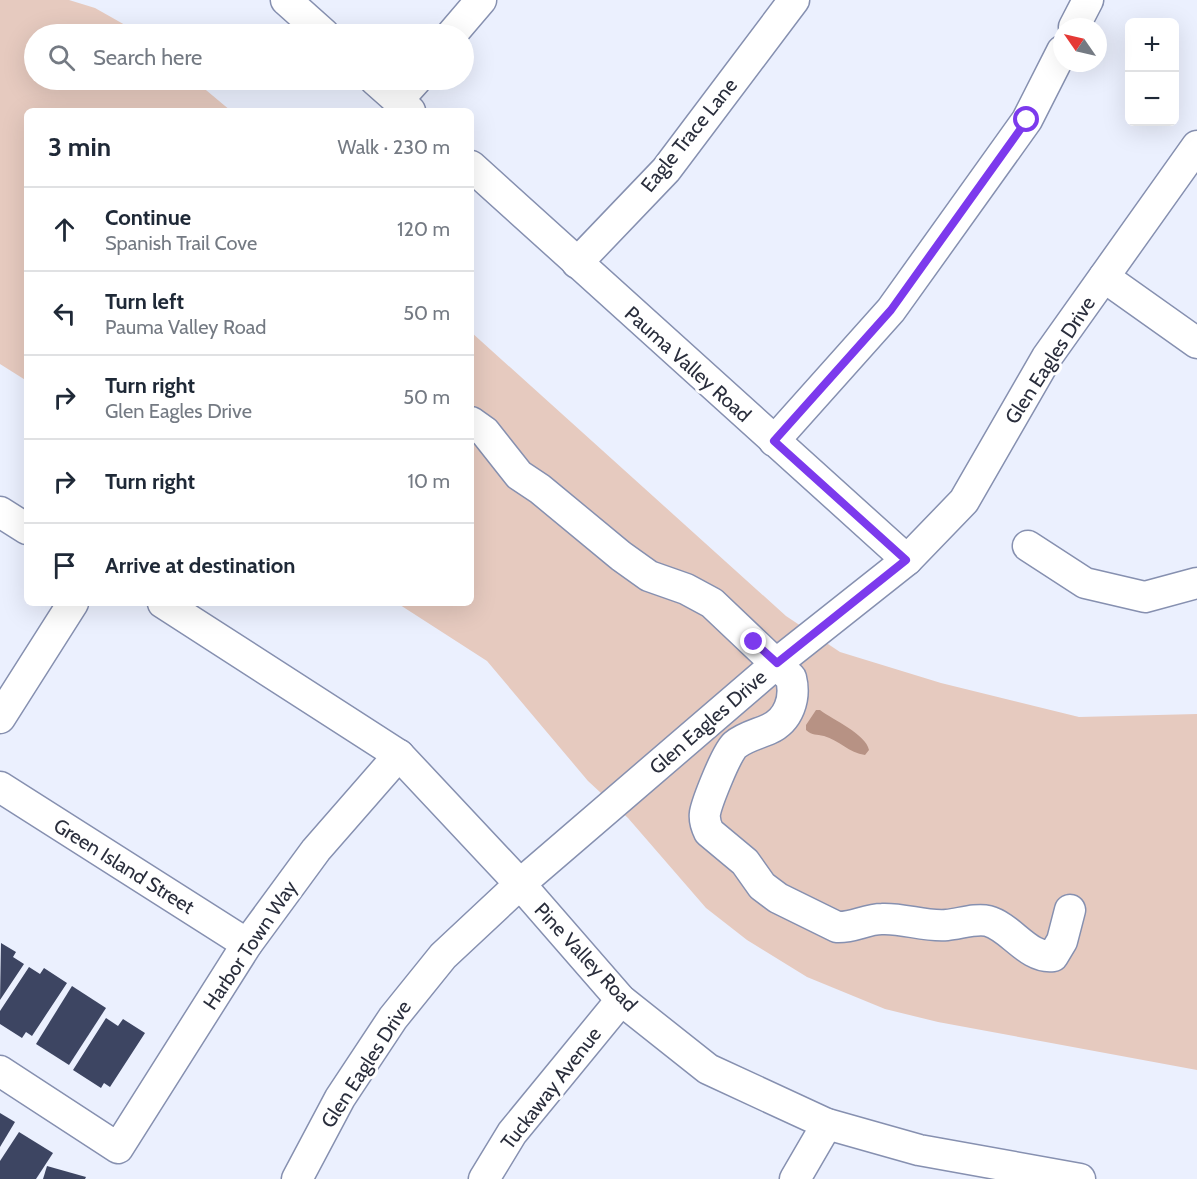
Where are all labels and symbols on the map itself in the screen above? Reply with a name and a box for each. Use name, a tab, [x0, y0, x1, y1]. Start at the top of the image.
north arrow	[1053, 18, 1107, 72]
street label: Eagle Trace Lane	[636, 73, 742, 197]
route start	[1013, 106, 1039, 132]
street label: Glen Eagles Drive	[1000, 292, 1100, 428]
street label: Pauma Valley Road	[620, 301, 756, 427]
route end	[740, 628, 766, 654]
street label: Glen Eagles Drive	[645, 665, 771, 779]
street label: Green Island Street	[49, 813, 199, 919]
street label: Harbor Town Way	[198, 876, 302, 1014]
street label: Pine Valley Road	[529, 898, 643, 1016]
street label: Glen Eagles Drive	[316, 996, 416, 1132]
street label: Tuckaway Avenue	[496, 1022, 606, 1154]

